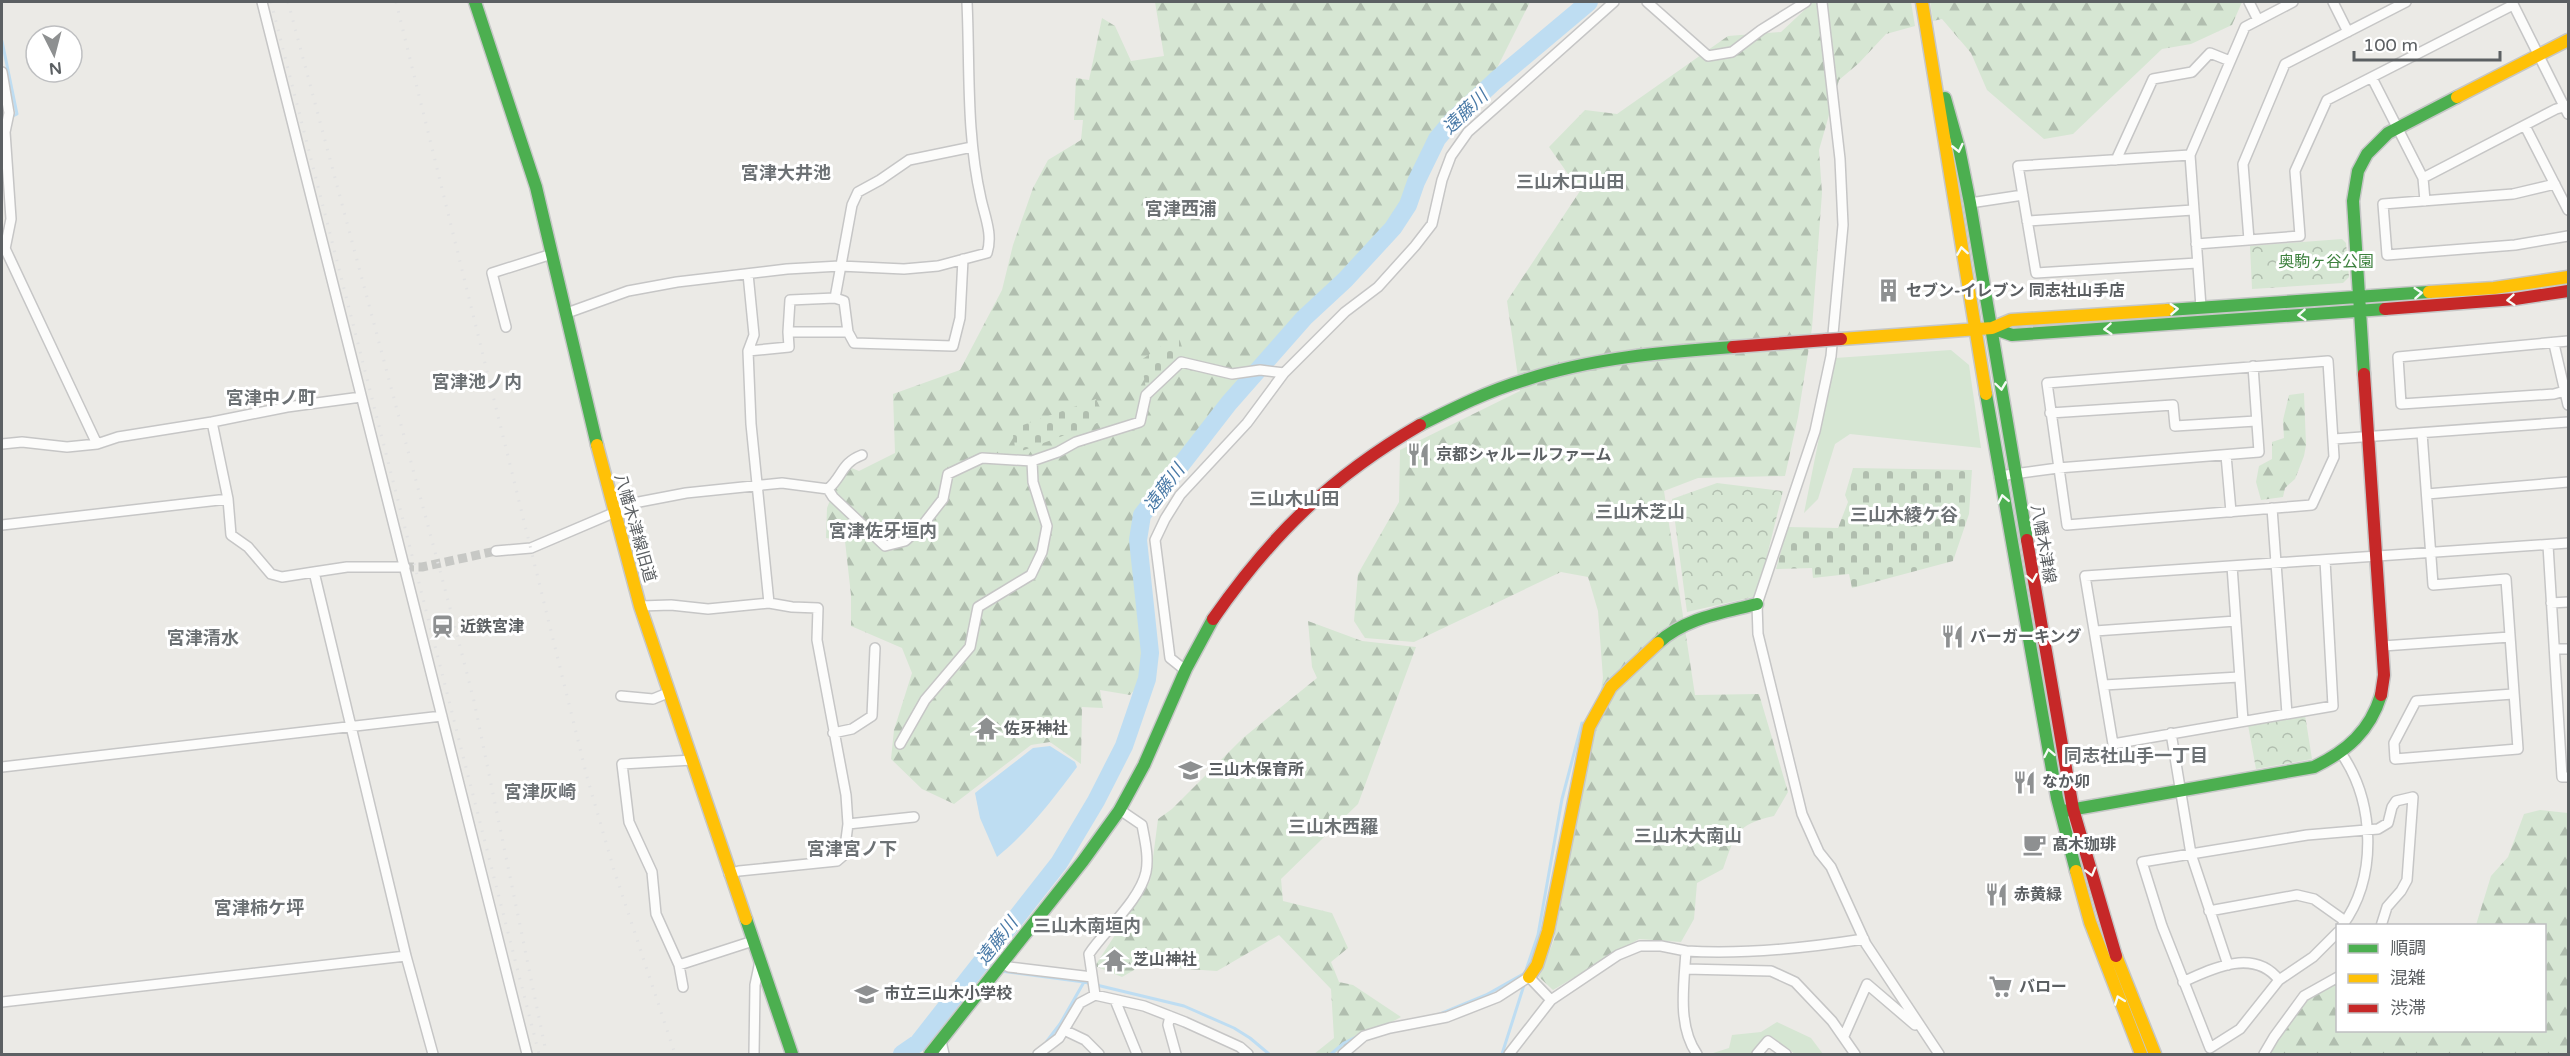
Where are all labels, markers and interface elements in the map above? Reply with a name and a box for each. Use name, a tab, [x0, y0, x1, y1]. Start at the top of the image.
north arrow	[24, 24, 84, 84]
scale bar	[2354, 24, 2500, 62]
text: 100 m	[2363, 34, 2418, 56]
text: N	[48, 57, 63, 79]
water label: 遠藤川	[1438, 84, 1494, 139]
one-way arrow	[1951, 143, 1964, 153]
district label: 宮津大井池	[741, 162, 831, 184]
district label: 三山木口山田	[1516, 171, 1624, 193]
district label: 宮津西浦	[1145, 198, 1217, 220]
one-way arrow	[1956, 247, 1969, 257]
park label: 奥駒ヶ谷公園	[2278, 252, 2374, 272]
building icon: セブン-イレブン 同志社山手店	[1875, 278, 1901, 304]
place label: セブン-イレブン 同志社山手店	[1906, 281, 2125, 301]
one-way arrow	[2413, 287, 2422, 300]
one-way arrow	[2506, 293, 2515, 306]
one-way arrow	[2170, 303, 2179, 316]
one-way arrow	[2298, 309, 2307, 322]
one-way arrow	[2103, 322, 2112, 335]
district label: 宮津池ノ内	[432, 371, 522, 393]
one-way arrow	[1995, 381, 2007, 391]
district label: 宮津中ノ町	[226, 387, 316, 409]
restaurant icon: 京都シャルールファーム	[1405, 442, 1431, 468]
place label: 京都シャルールファーム	[1436, 445, 1612, 465]
water label: 遠藤川	[1139, 458, 1190, 516]
street label: 八幡木津線旧道	[610, 471, 660, 585]
district label: 三山木山田	[1249, 488, 1339, 510]
one-way arrow	[1997, 494, 2010, 504]
district label: 三山木芝山	[1595, 501, 1685, 523]
street label: 八幡木津線	[2026, 503, 2060, 585]
district label: 三山木綾ケ谷	[1850, 504, 1958, 526]
district label: 宮津佐牙垣内	[829, 520, 937, 542]
one-way arrow	[2025, 573, 2038, 583]
station icon: 近鉄宮津	[429, 614, 455, 640]
place label: 近鉄宮津	[460, 617, 524, 637]
restaurant icon: バーガーキング	[1939, 624, 1965, 650]
district label: 宮津清水	[167, 627, 239, 649]
place label: バーガーキング	[1970, 627, 2082, 647]
temple icon: 佐牙神社	[973, 716, 999, 742]
place label: 佐牙神社	[1003, 719, 1068, 739]
district label: 同志社山手一丁目	[2064, 745, 2208, 767]
one-way arrow	[2043, 748, 2055, 757]
school or university icon: 三山木保育所	[1177, 757, 1203, 783]
place label: 三山木保育所	[1208, 760, 1304, 780]
restaurant icon: なか卯	[2011, 769, 2037, 795]
place label: なか卯	[2042, 772, 2090, 792]
district label: 宮津灰崎	[504, 781, 576, 803]
district label: 三山木西羅	[1288, 816, 1378, 838]
district label: 三山木大南山	[1634, 825, 1742, 847]
cafe icon: 髙木珈琲	[2021, 832, 2047, 858]
place label: 髙木珈琲	[2052, 835, 2116, 855]
district label: 宮津宮ノ下	[807, 838, 897, 860]
one-way arrow	[2084, 866, 2096, 877]
restaurant icon: 赤黄緑	[1983, 882, 2009, 908]
place label: 赤黄緑	[2014, 885, 2062, 905]
district label: 宮津柿ケ坪	[214, 897, 304, 919]
water label: 遠藤川	[972, 911, 1024, 969]
district label: 三山木南垣内	[1033, 915, 1141, 937]
legend	[2336, 924, 2546, 1032]
text: 順調	[2390, 937, 2426, 959]
temple icon: 芝山神社	[1102, 947, 1128, 973]
place label: 芝山神社	[1133, 950, 1197, 970]
text: 混雑	[2390, 967, 2426, 989]
supermarket icon: バロー	[1988, 974, 2014, 1000]
place label: バロー	[2019, 977, 2067, 997]
school or university icon: 市立三山木小学校	[853, 981, 879, 1007]
place label: 市立三山木小学校	[884, 984, 1012, 1004]
one-way arrow	[2114, 995, 2127, 1006]
text: 渋滞	[2390, 997, 2426, 1019]

